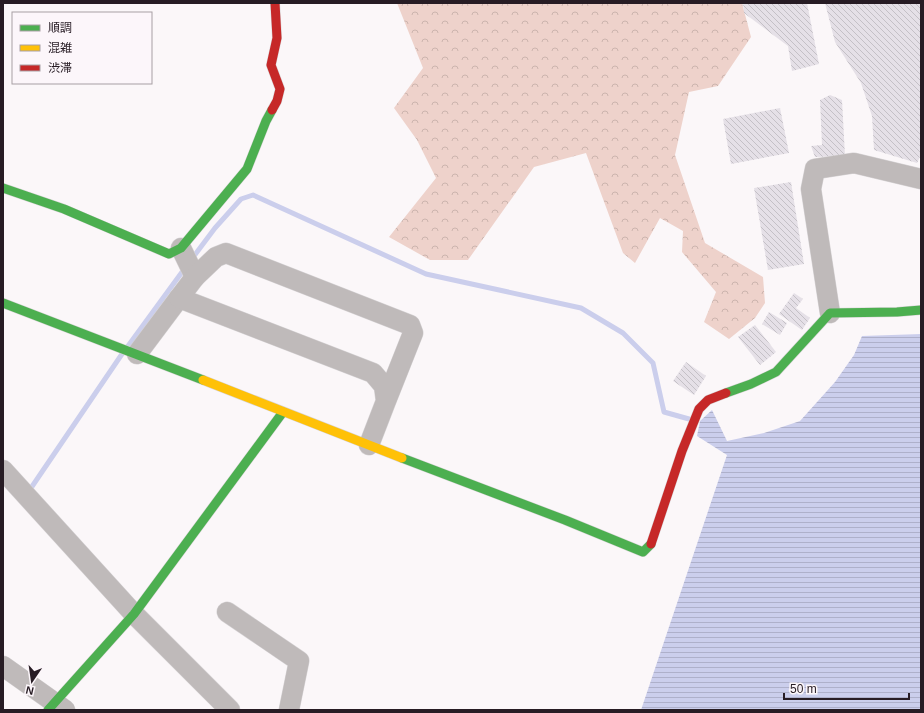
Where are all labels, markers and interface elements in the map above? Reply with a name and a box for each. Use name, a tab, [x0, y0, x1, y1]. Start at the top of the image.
legend	[12, 12, 152, 84]
text: 順調	[48, 21, 72, 35]
text: 混雑	[48, 41, 72, 55]
text: 渋滞	[48, 61, 72, 75]
north arrow	[12, 661, 52, 701]
scale bar	[784, 675, 909, 701]
text: 50 m	[790, 682, 817, 696]
text: N	[24, 684, 35, 697]

